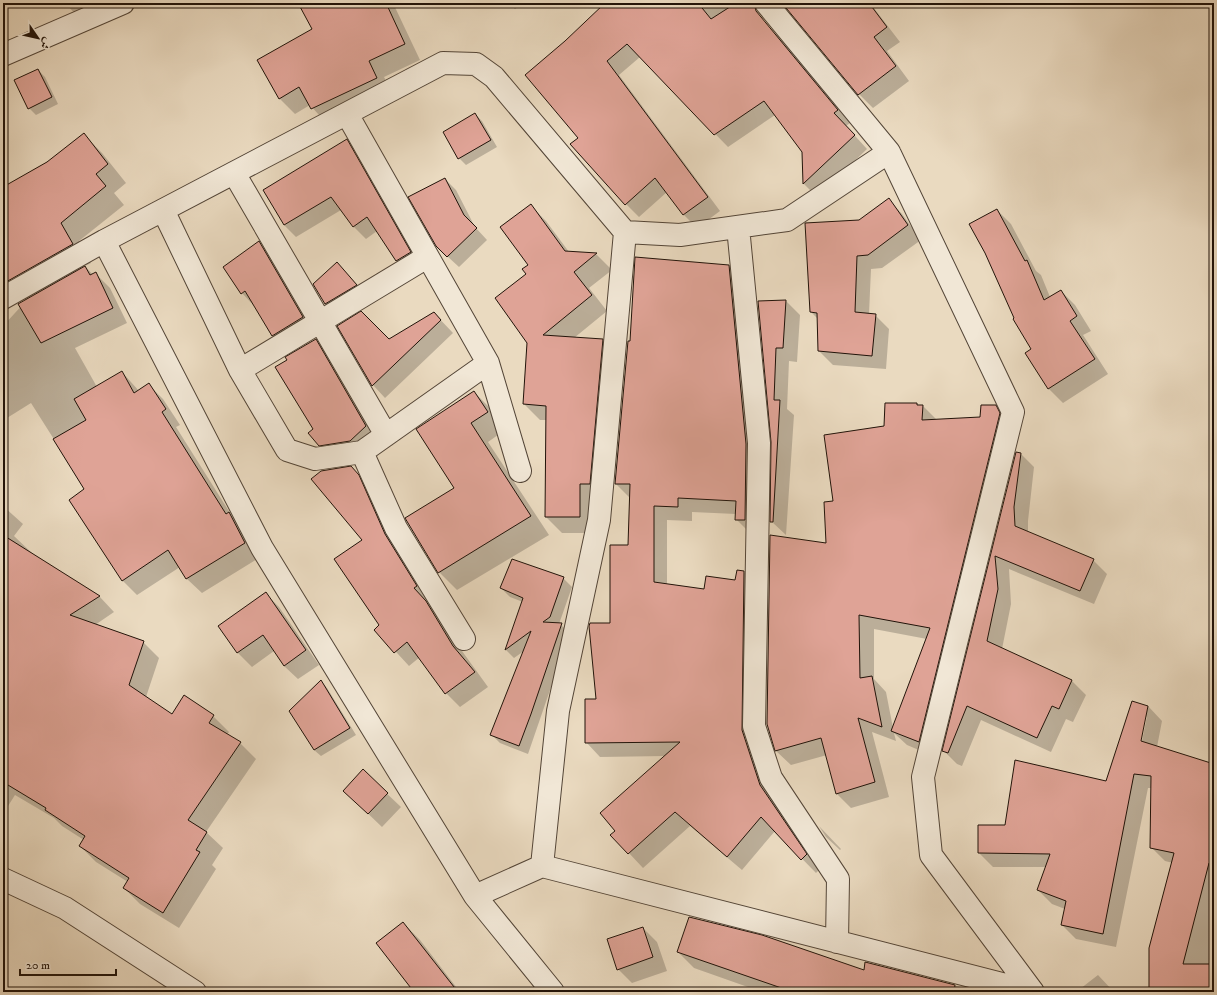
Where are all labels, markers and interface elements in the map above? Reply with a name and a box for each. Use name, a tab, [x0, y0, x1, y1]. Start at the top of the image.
north arrow	[18, 18, 58, 58]
text: ش	[37, 35, 54, 52]
scale bar	[20, 951, 116, 977]
text: 20 m	[26, 958, 50, 973]

